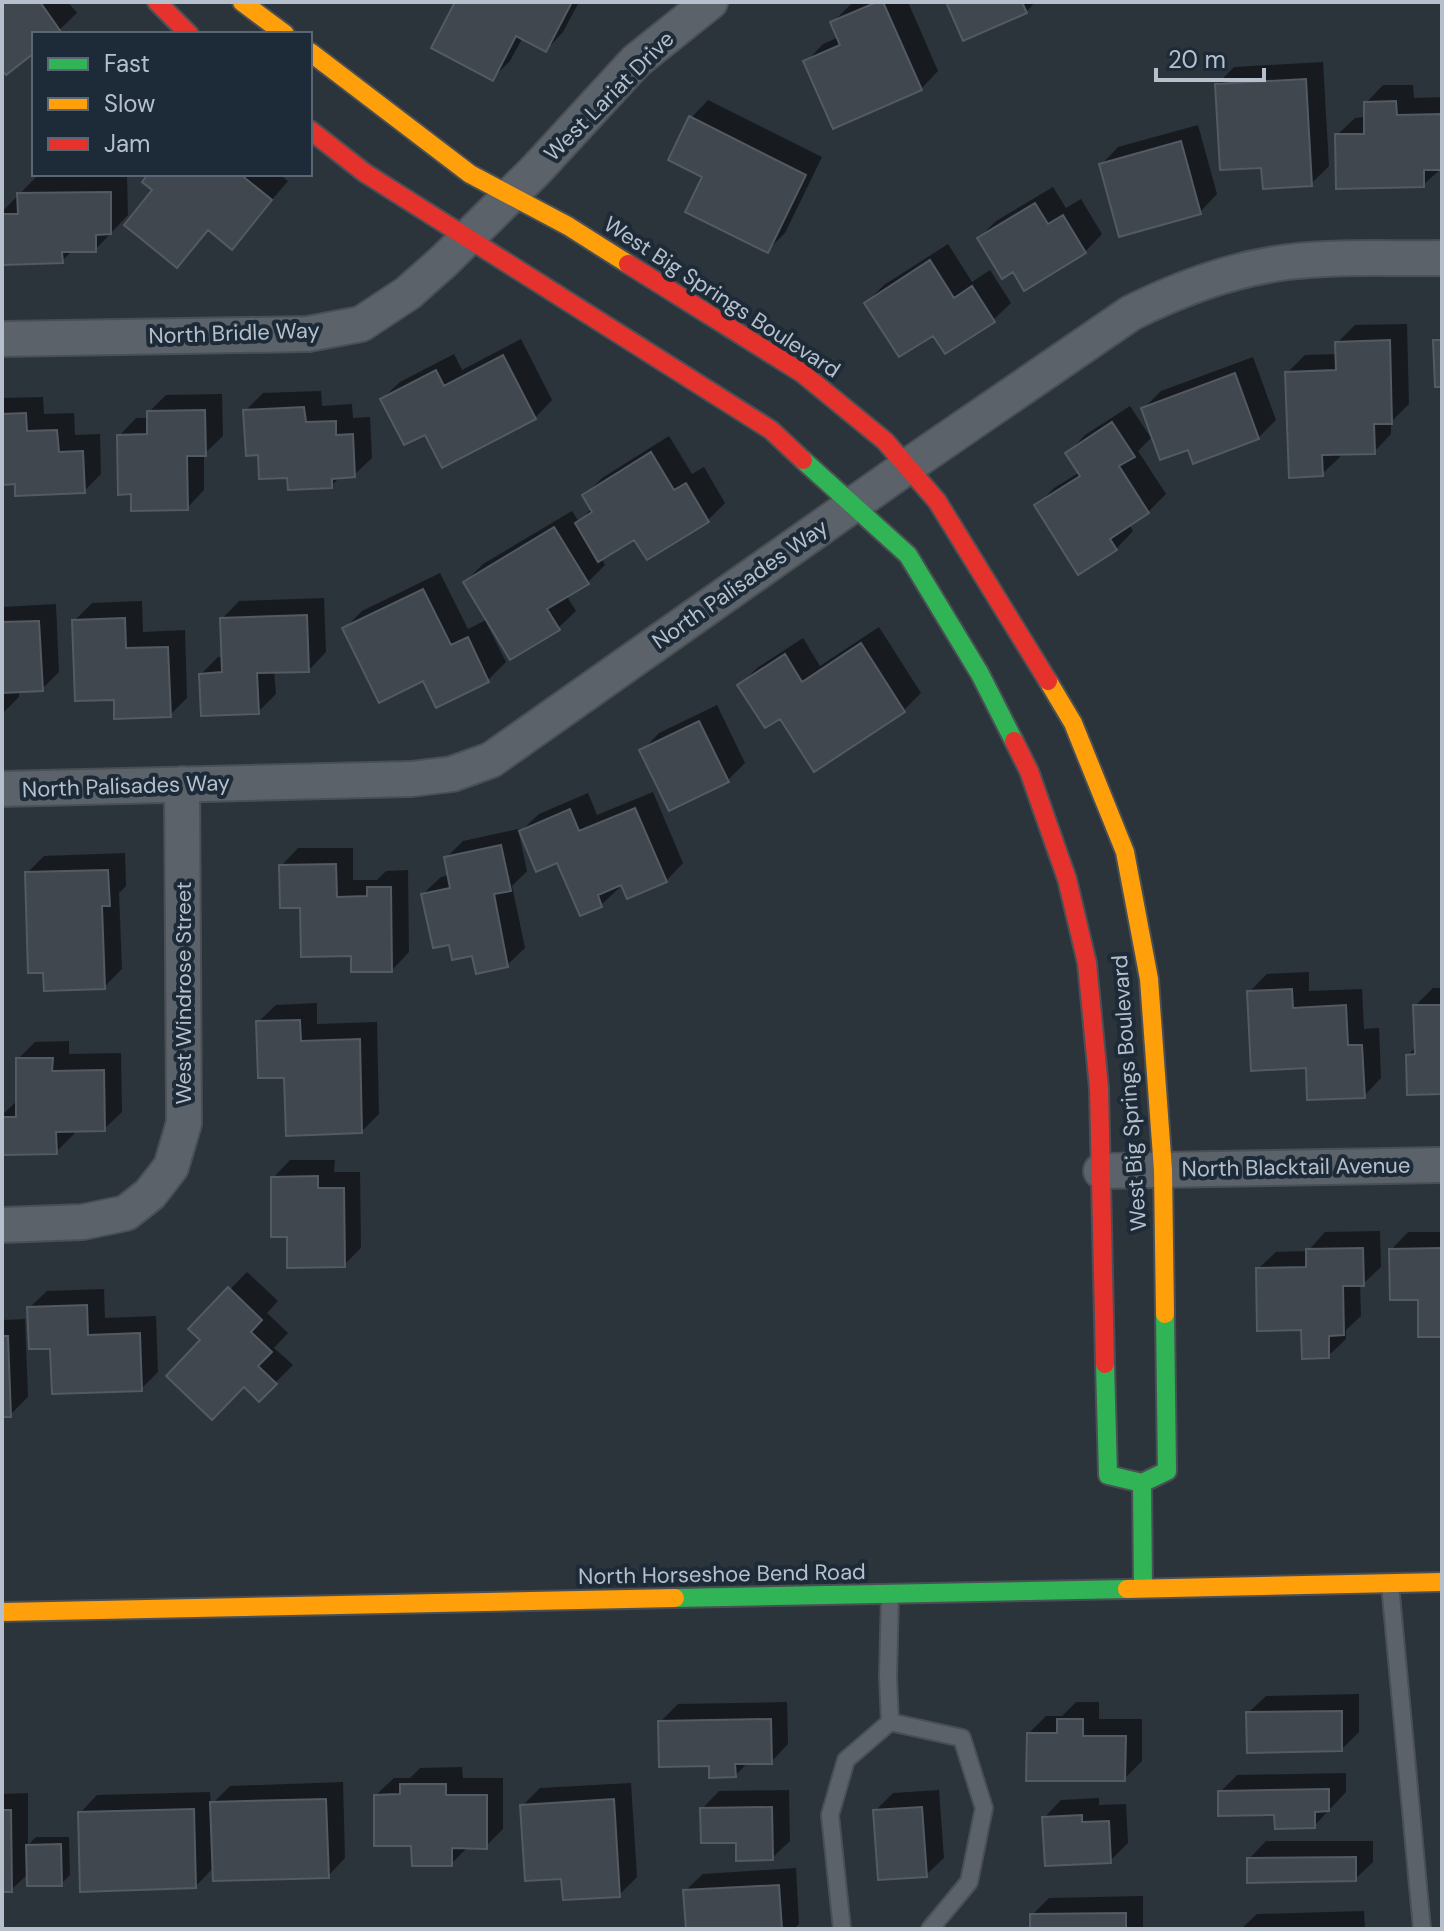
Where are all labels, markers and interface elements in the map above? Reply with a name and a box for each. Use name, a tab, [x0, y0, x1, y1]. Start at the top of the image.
street label: West Lariat Drive	[538, 25, 680, 167]
legend	[32, 32, 312, 176]
scale bar	[1156, 32, 1264, 82]
text: 20 m	[1168, 44, 1226, 75]
text: Fast	[104, 48, 150, 79]
text: Slow	[104, 88, 155, 119]
text: Jam	[104, 128, 150, 159]
street label: West Big Springs Boulevard	[598, 210, 846, 384]
street label: North Bridle Way	[148, 316, 320, 350]
street label: North Palisades Way	[646, 512, 834, 656]
street label: North Palisades Way	[21, 768, 231, 804]
street label: West Windrose Street	[169, 881, 198, 1105]
street label: West Big Springs Boulevard	[1105, 954, 1153, 1232]
street label: North Blacktail Avenue	[1181, 1151, 1411, 1183]
street label: North Horseshoe Bend Road	[578, 1557, 866, 1591]

